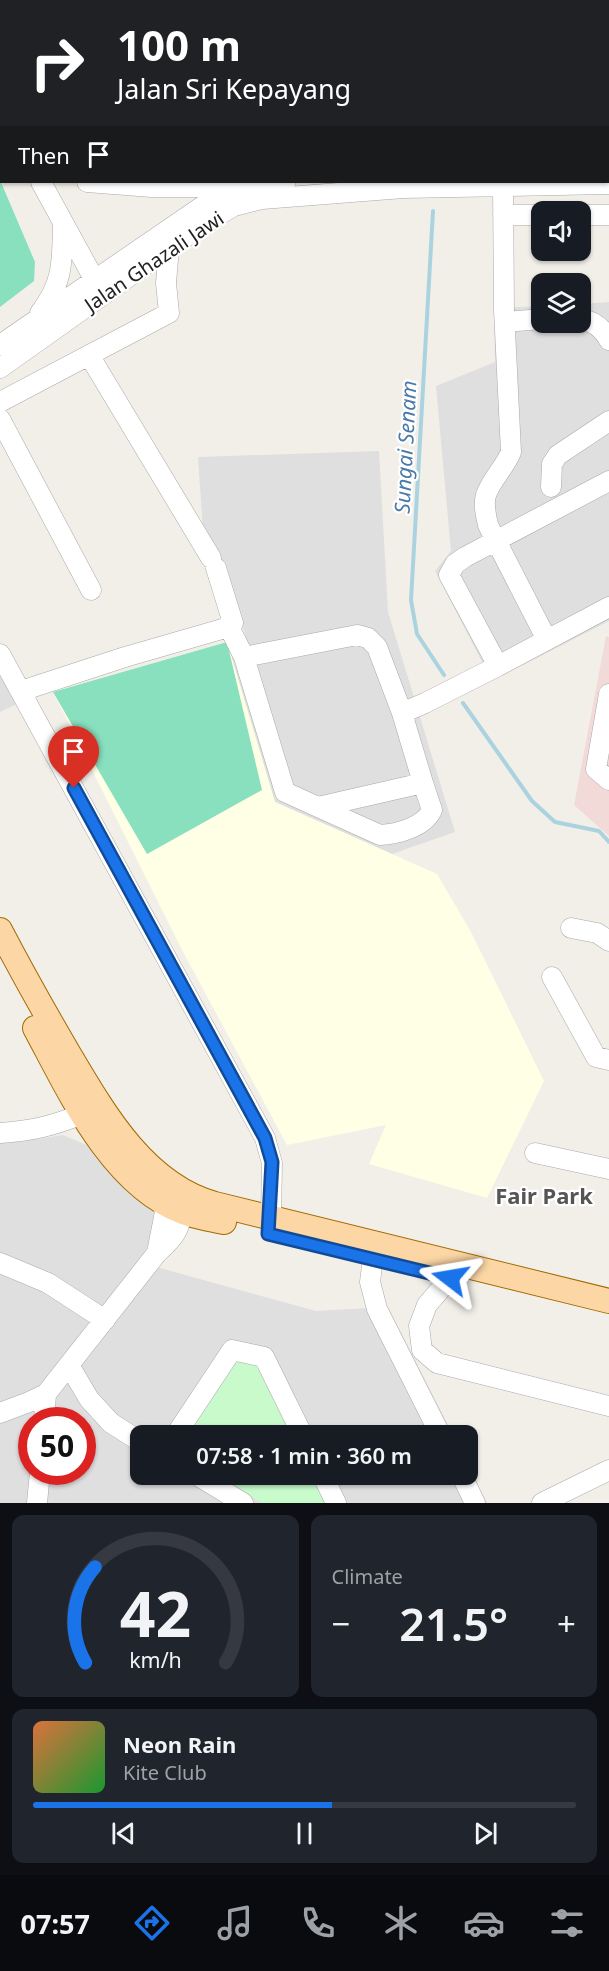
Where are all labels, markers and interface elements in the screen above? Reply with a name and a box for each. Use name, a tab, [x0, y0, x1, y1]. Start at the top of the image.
text: 100 m	[117, 16, 241, 73]
icon: right	[18, 24, 96, 102]
text: Jalan Sri Kepayang	[117, 70, 351, 107]
icon: arrive	[82, 138, 115, 171]
text: Then	[18, 140, 70, 170]
map controls	[531, 201, 591, 333]
button: sound	[531, 201, 591, 261]
street label: Jalan Ghazali Jawi	[77, 204, 229, 319]
button: layers	[531, 273, 591, 333]
water label: Sungai Senam	[388, 380, 422, 514]
pin	[48, 726, 99, 788]
icon: arrive	[57, 735, 90, 768]
district label: Fair Park	[495, 1180, 593, 1210]
position arrow	[418, 1246, 482, 1310]
speed limit sign: 50	[18, 1407, 96, 1485]
text: 07:58 · 1 min · 360 m	[196, 1440, 412, 1470]
text: Climate	[332, 1563, 403, 1590]
text: 42	[120, 1570, 191, 1655]
text: 21.5°	[399, 1593, 508, 1654]
text: −	[332, 1601, 350, 1646]
text: +	[557, 1601, 576, 1646]
text: km/h	[129, 1645, 182, 1674]
text: Neon Rain	[123, 1729, 236, 1759]
text: Kite Club	[123, 1759, 207, 1786]
icon: previous	[107, 1817, 140, 1850]
icon: pause	[288, 1817, 321, 1850]
icon: next	[469, 1817, 502, 1850]
icon: directions	[131, 1902, 173, 1944]
icon: music	[214, 1902, 256, 1944]
icon: phone	[297, 1902, 339, 1944]
icon: climate	[380, 1902, 422, 1944]
icon: car	[463, 1902, 505, 1944]
icon: filters	[546, 1902, 588, 1944]
text: 07:57	[21, 1905, 90, 1942]

